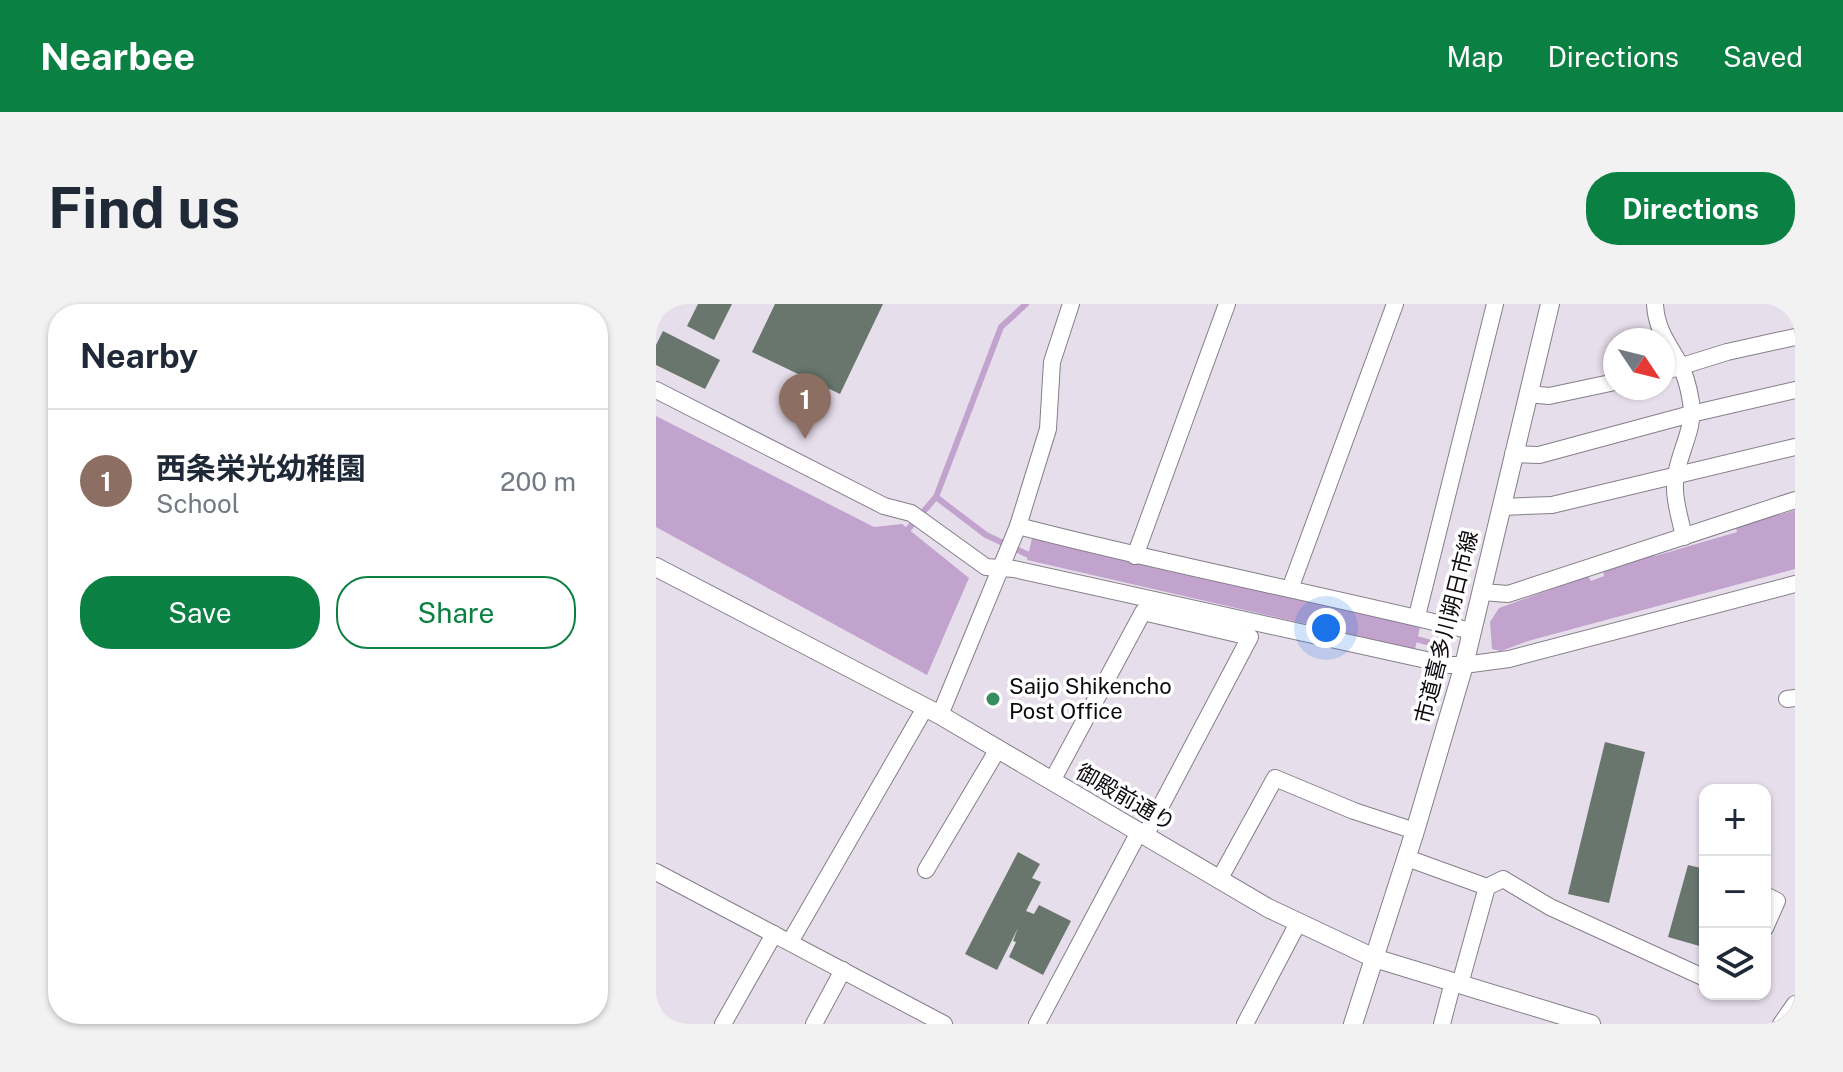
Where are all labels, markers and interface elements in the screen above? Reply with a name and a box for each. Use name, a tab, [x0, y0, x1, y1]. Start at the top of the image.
text: Nearbee	[40, 34, 195, 79]
text: Map	[1447, 40, 1503, 73]
text: Directions	[1547, 40, 1679, 73]
text: Saved	[1723, 40, 1803, 73]
button: Directions	[1586, 172, 1795, 245]
text: Find us	[48, 175, 240, 241]
north arrow	[1603, 328, 1675, 400]
text: Nearby	[80, 336, 198, 376]
pin: 1	[779, 373, 831, 439]
text: 西条栄光幼稚園	[156, 450, 366, 486]
text: 1	[100, 466, 112, 497]
text: 200 m	[500, 466, 576, 497]
text: School	[156, 488, 240, 519]
street label: 市道喜多川朔日市線	[1409, 528, 1483, 726]
button: Save	[80, 576, 320, 649]
button: Share	[336, 576, 576, 649]
your location	[1306, 608, 1346, 648]
place label: Saijo Shikencho Post Office	[1009, 673, 1172, 724]
marker: Saijo Shikencho Post Office	[984, 690, 1002, 708]
street label: 御殿前通り	[1072, 758, 1180, 836]
map controls	[1699, 784, 1771, 1000]
button: +	[1699, 784, 1771, 856]
button: −	[1699, 856, 1771, 928]
button: layers	[1699, 928, 1771, 1000]

